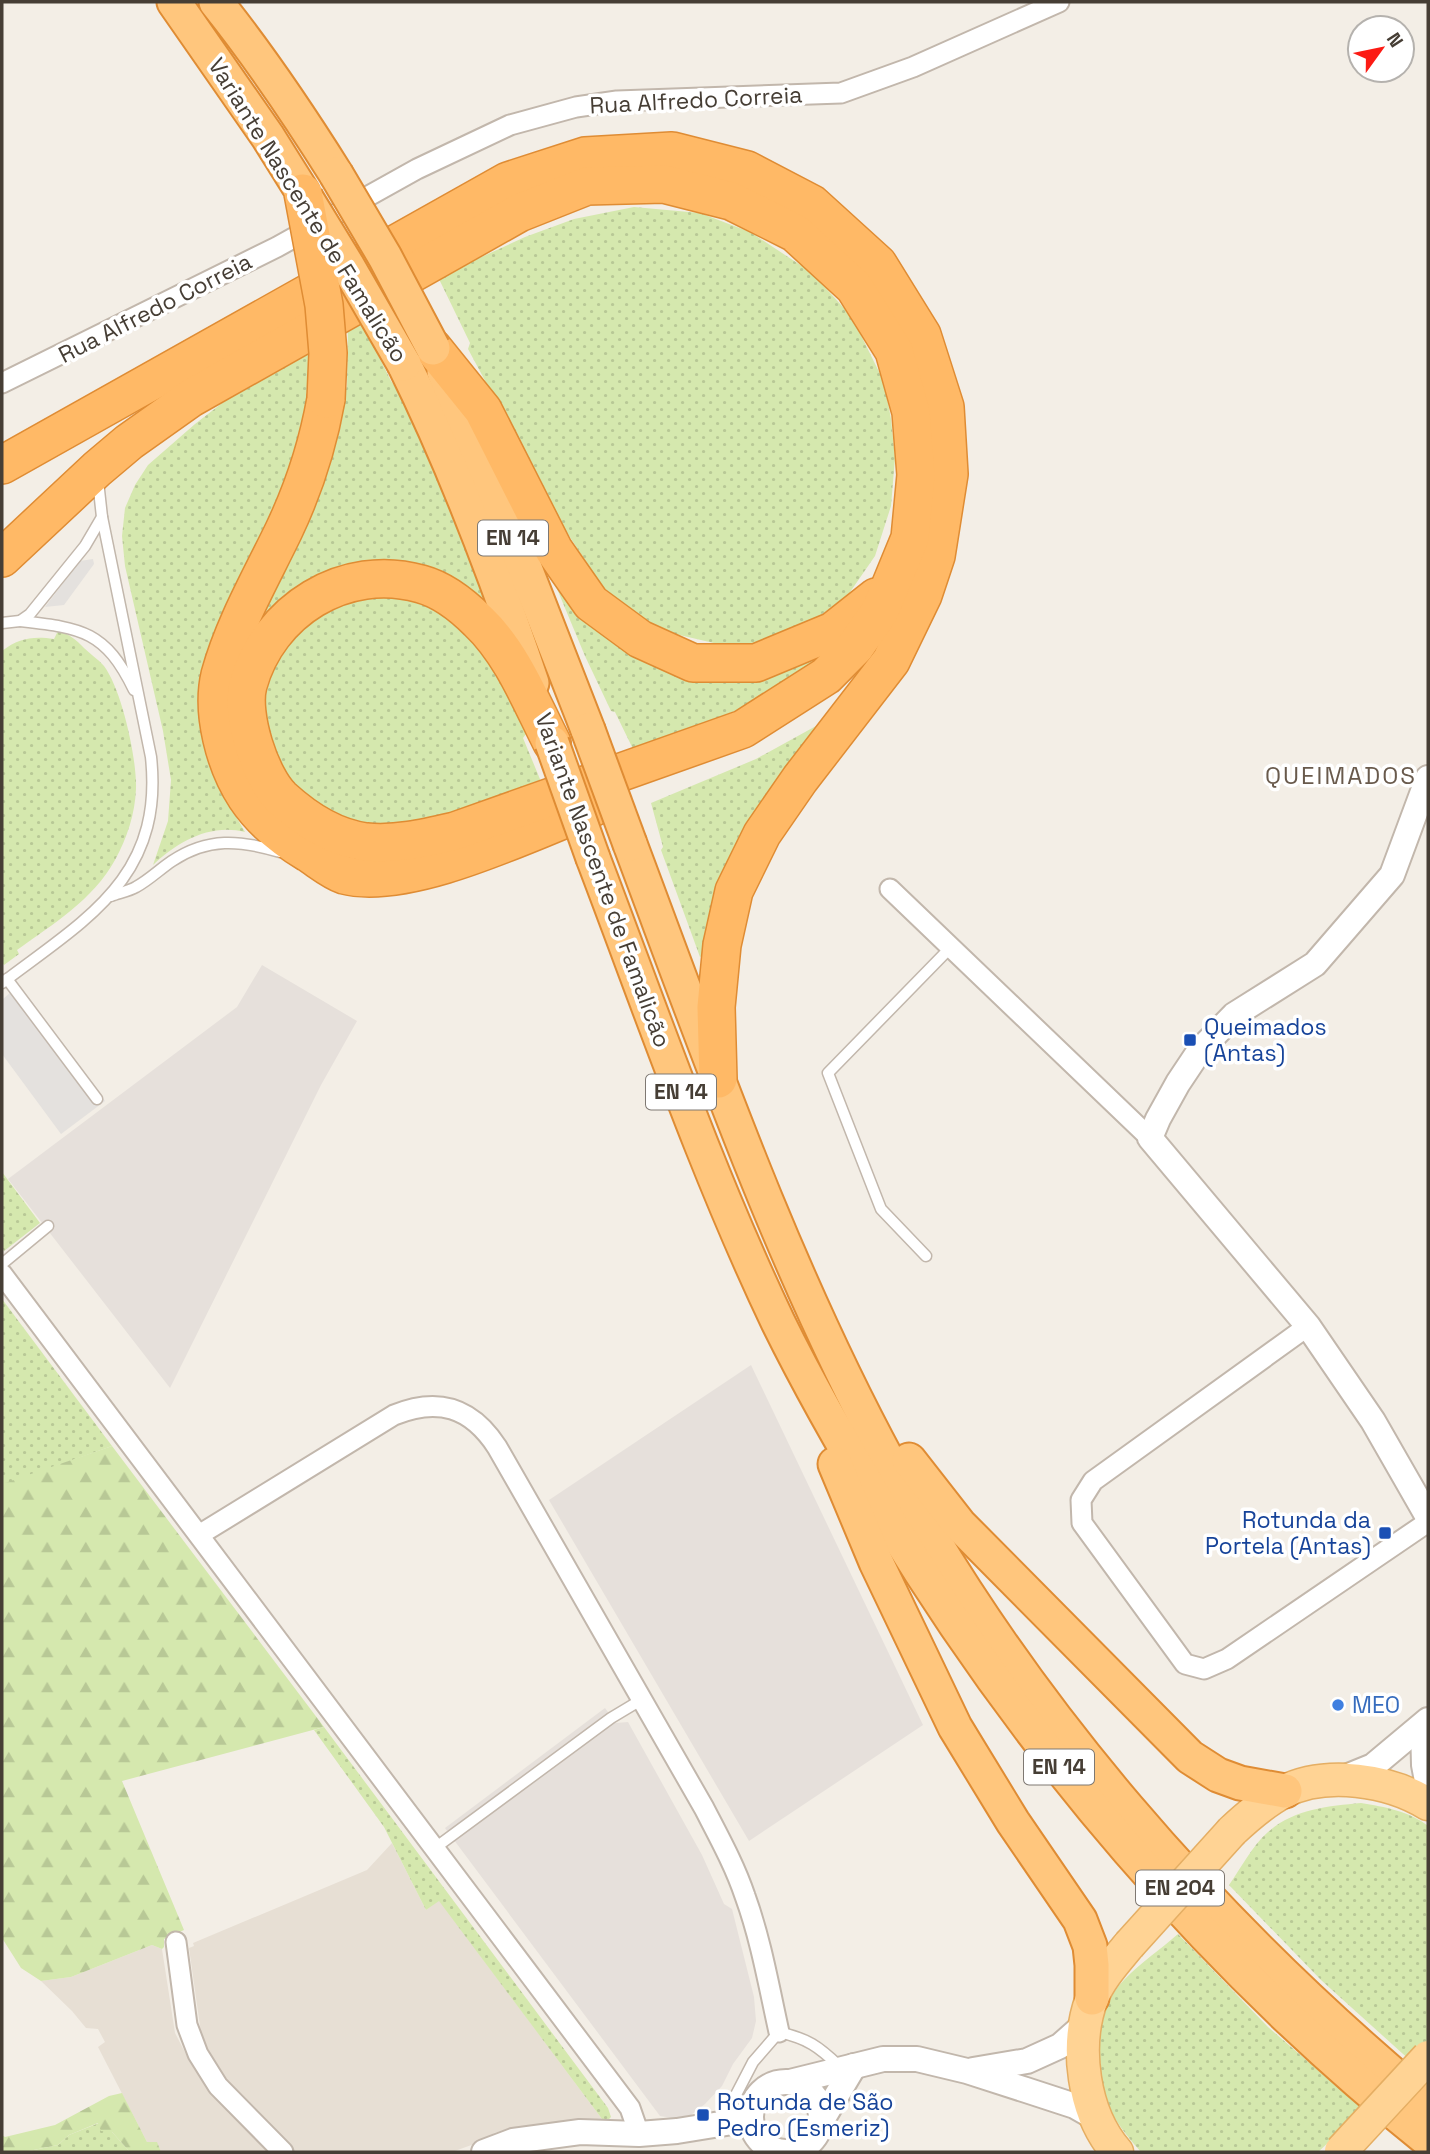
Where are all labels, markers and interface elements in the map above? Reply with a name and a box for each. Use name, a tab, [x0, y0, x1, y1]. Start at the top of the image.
north arrow	[1346, 14, 1416, 84]
text: N	[1381, 28, 1409, 52]
street label: Variante Nascente de Famalicão	[201, 52, 415, 368]
street label: Rua Alfredo Correia	[589, 79, 803, 121]
street label: Rua Alfredo Correia	[53, 246, 257, 370]
road number: EN 14	[478, 520, 548, 556]
street label: Variante Nascente de Famalicão	[528, 709, 678, 1051]
district label: QUEIMADOS	[1265, 760, 1417, 791]
place label: Queimados (Antas)	[1204, 1012, 1327, 1068]
marker: Queimados (Antas)	[1182, 1032, 1198, 1048]
road number: EN 14	[646, 1074, 716, 1110]
place label: Rotunda da Portela (Antas)	[1205, 1505, 1371, 1561]
marker: Rotunda da Portela (Antas)	[1377, 1525, 1393, 1541]
place label: MEO	[1352, 1690, 1400, 1720]
marker: MEO	[1330, 1697, 1346, 1713]
road number: EN 14	[1024, 1750, 1094, 1784]
road number: EN 204	[1136, 1870, 1224, 1906]
place label: Rotunda de São Pedro (Esmeriz)	[717, 2087, 894, 2143]
marker: Rotunda de São Pedro (Esmeriz)	[695, 2107, 711, 2123]

